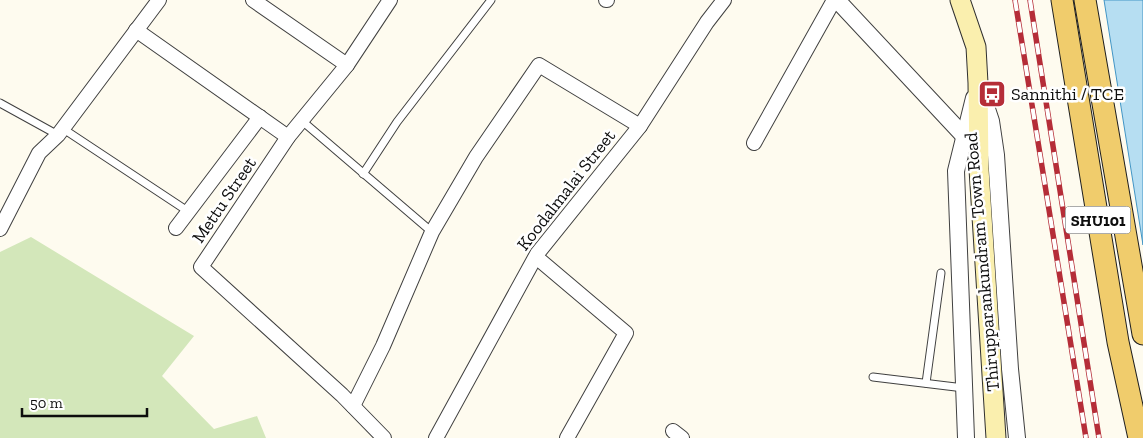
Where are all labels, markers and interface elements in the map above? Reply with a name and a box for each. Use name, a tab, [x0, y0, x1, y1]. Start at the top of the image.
bus stop icon: Sannithi / TCE	[977, 79, 1007, 109]
place label: Sannithi / TCE	[1011, 83, 1124, 105]
street label: Koodalmalai Street	[512, 125, 620, 255]
street label: Thirupparankundram Town Road	[960, 131, 1004, 393]
street label: Mettu Street	[187, 153, 261, 247]
road number: SHU101	[1066, 206, 1130, 234]
scale bar	[22, 386, 148, 418]
text: 50 m	[30, 394, 63, 412]

